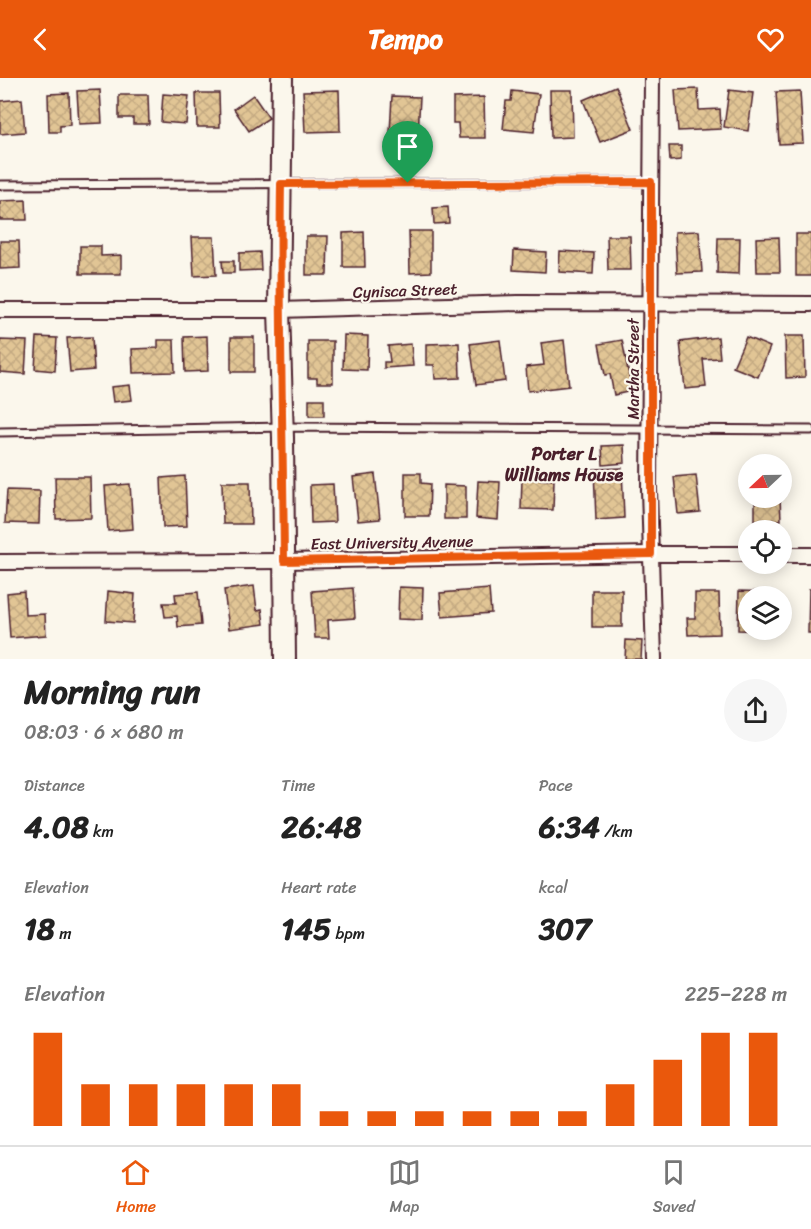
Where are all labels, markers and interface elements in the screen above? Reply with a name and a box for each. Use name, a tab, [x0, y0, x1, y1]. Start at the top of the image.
text: Tempo	[368, 15, 443, 63]
icon: back	[24, 23, 57, 56]
icon: heart	[754, 23, 787, 56]
pin	[382, 121, 433, 183]
icon: arrive	[391, 130, 424, 163]
street label: Cynisca Street	[352, 274, 458, 307]
street label: Martha Street	[619, 318, 648, 420]
district label: Porter L Williams House	[505, 438, 624, 491]
north arrow	[738, 454, 792, 508]
map controls	[738, 454, 792, 640]
button: locate	[738, 520, 792, 574]
street label: East University Avenue	[310, 527, 474, 558]
button: layers	[738, 586, 792, 640]
text: Morning run	[24, 663, 200, 721]
button: share	[724, 679, 787, 742]
text: 08:03 · 6 × 680 m	[24, 715, 184, 750]
text: Distance	[24, 771, 85, 800]
text: Time	[281, 771, 315, 800]
text: Pace	[539, 771, 573, 800]
text: 4.08	[24, 800, 89, 854]
text: 26:48	[281, 800, 362, 854]
text: 6:34	[539, 800, 600, 854]
text: km	[89, 817, 114, 846]
text: /km	[600, 817, 633, 846]
text: Elevation	[24, 873, 89, 902]
text: Heart rate	[281, 873, 356, 902]
text: kcal	[539, 873, 568, 902]
text: 18	[24, 902, 55, 956]
text: 145	[281, 902, 331, 956]
text: 307	[539, 902, 591, 956]
text: m	[55, 919, 71, 948]
text: bpm	[331, 919, 365, 948]
text: Elevation	[24, 977, 105, 1012]
text: 225–228 m	[685, 977, 787, 1012]
tab: Home	[116, 1156, 156, 1221]
tab: Map	[388, 1156, 421, 1221]
tab: Saved	[653, 1156, 695, 1221]

